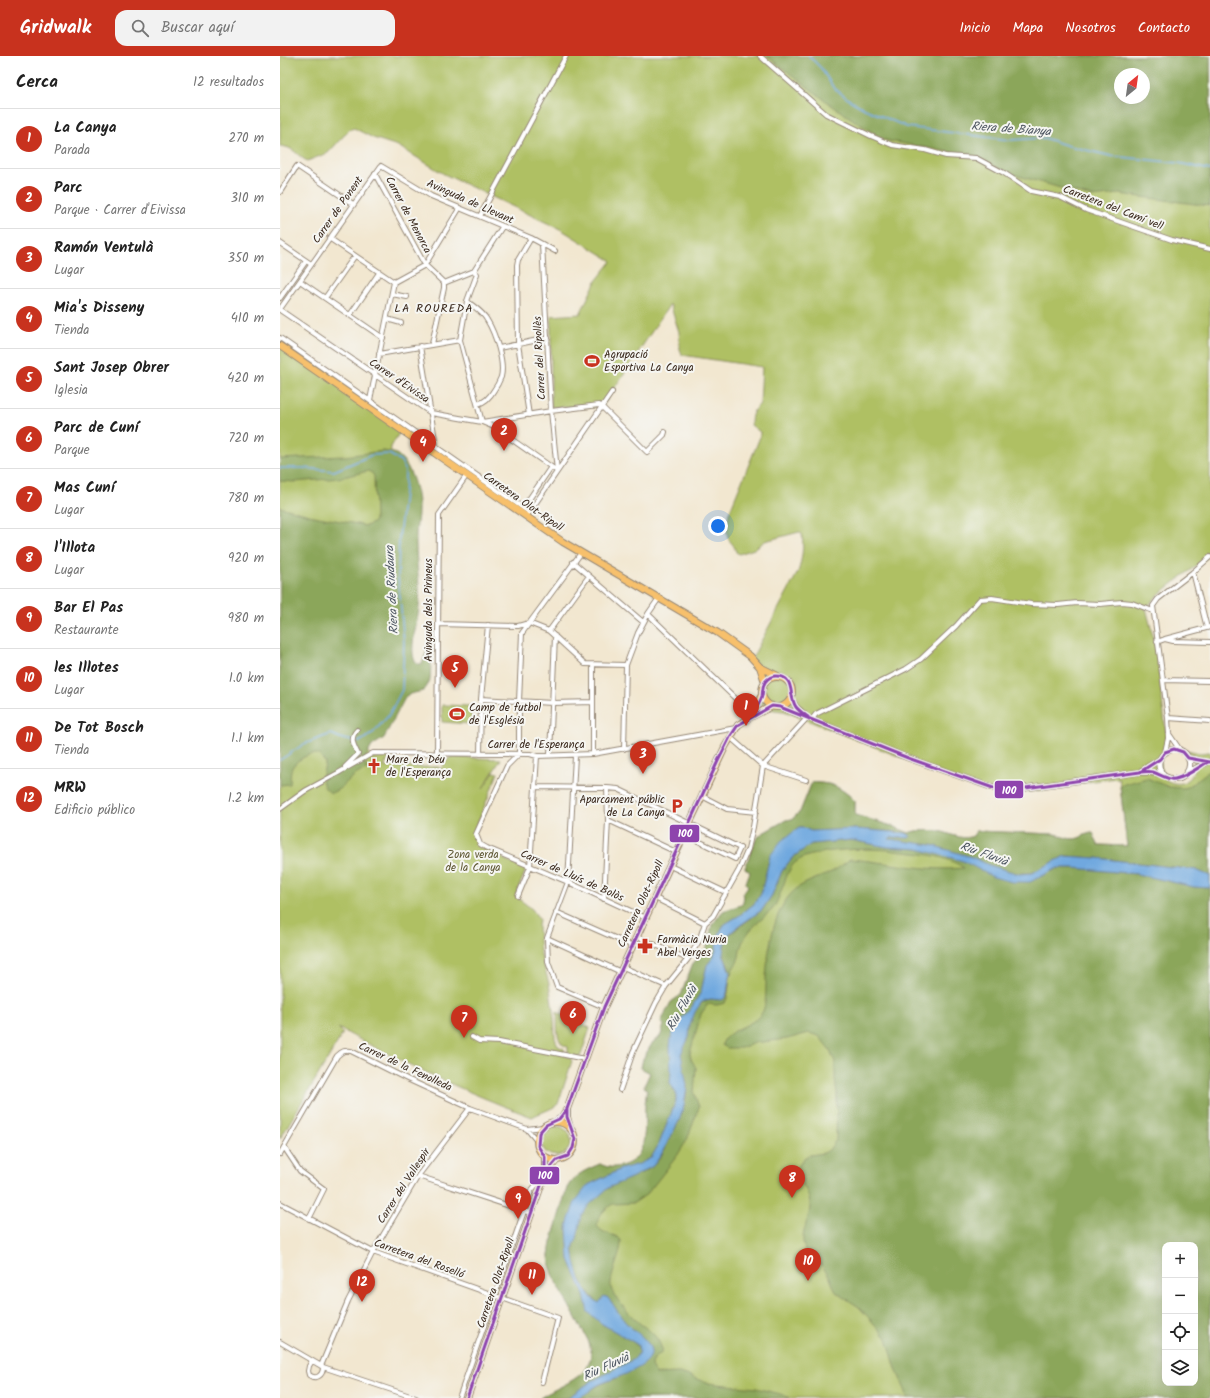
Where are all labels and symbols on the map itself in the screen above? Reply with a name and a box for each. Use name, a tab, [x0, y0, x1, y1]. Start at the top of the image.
north arrow	[1114, 68, 1150, 104]
water label: Riera de Bianya	[971, 117, 1053, 141]
street label: Carrer de Ponent	[308, 172, 368, 247]
street label: Carrer de Menorca	[380, 173, 436, 257]
street label: Avinguda de Llevant	[423, 175, 517, 230]
street label: Carretera del Camí vell	[1060, 181, 1166, 236]
district label: LA ROUREDA	[394, 299, 474, 318]
street label: Carrer del Ripollès	[529, 315, 551, 400]
place label: Agrupació Esportiva La Canya	[604, 346, 694, 377]
sports icon: Agrupació Esportiva La Canya	[583, 352, 601, 370]
street label: Carrer d'Eivissa	[365, 354, 433, 408]
pin: 2	[491, 418, 517, 451]
pin: 4	[410, 429, 436, 462]
street label: Carretera Olot-Ripoll	[479, 467, 567, 537]
your location	[708, 516, 728, 536]
water label: Riera de Riudaura	[380, 544, 404, 635]
street label: Avinguda dels Pirineus	[420, 558, 438, 662]
pin: 5	[442, 655, 468, 688]
pin: 1	[733, 693, 759, 726]
place label: Camp de futbol de l'Església	[469, 699, 541, 730]
sports icon: Camp de futbol de l'Església	[448, 705, 466, 723]
street label: Carrer de l'Esperança	[487, 736, 585, 754]
pin: 3	[630, 741, 656, 774]
place label: Mare de Déu de l'Esperança	[386, 751, 451, 782]
church icon: Mare de Déu de l'Esperança	[365, 757, 383, 775]
line badge: 100	[994, 780, 1024, 799]
text: 100	[1002, 782, 1017, 800]
place label: Aparcament públic de La Canya	[579, 791, 665, 822]
parking icon: Aparcament públic de La Canya	[668, 797, 686, 815]
line badge: 100	[669, 824, 700, 843]
text: 100	[678, 825, 693, 843]
water label: Riu Fluvià	[958, 837, 1012, 872]
street label: Carrer de Lluís de Bolòs	[517, 845, 627, 907]
park label: Zona verda de la Canya	[445, 846, 501, 877]
street label: Carretera Olot-Ripoll	[613, 857, 669, 951]
place label: Farmàcia Nuria Abel Verges	[657, 931, 727, 962]
pharmacy icon: Farmàcia Nuria Abel Verges	[636, 937, 654, 955]
water label: Riu Fluvià	[662, 980, 704, 1034]
pin: 6	[560, 1001, 586, 1034]
pin: 7	[451, 1005, 477, 1038]
street label: Carrer de la Fenolleda	[355, 1037, 455, 1097]
street label: Carrer del Vallespir	[373, 1143, 436, 1227]
pin: 8	[779, 1165, 805, 1198]
line badge: 100	[529, 1166, 560, 1185]
text: 100	[538, 1167, 553, 1185]
pin: 9	[505, 1186, 531, 1219]
street label: Carretera del Roselló	[371, 1234, 468, 1284]
street label: Carretera Olot-Ripoll	[472, 1235, 520, 1331]
pin: 10	[795, 1248, 821, 1281]
pin: 11	[519, 1262, 545, 1295]
pin: 12	[349, 1269, 375, 1302]
water label: Riu Fluvià	[580, 1347, 634, 1386]

